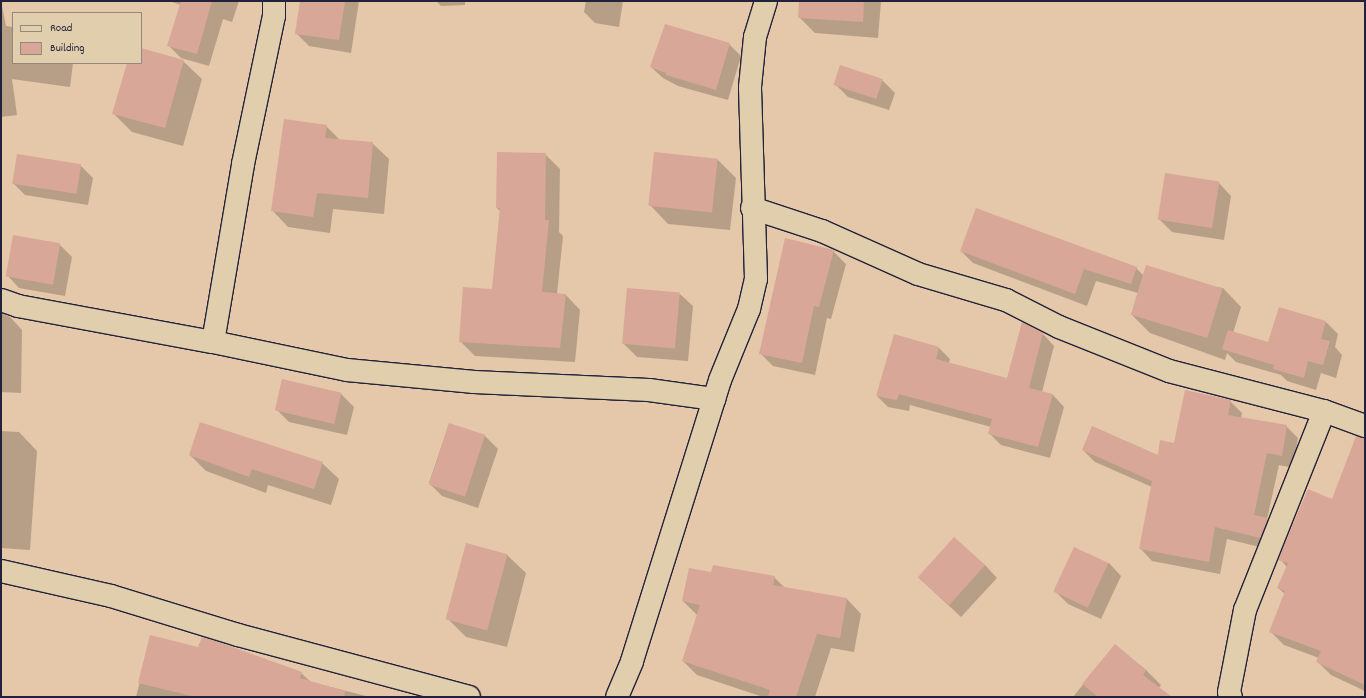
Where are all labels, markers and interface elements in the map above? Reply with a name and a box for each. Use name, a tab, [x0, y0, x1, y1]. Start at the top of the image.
legend	[12, 12, 142, 64]
text: Road	[50, 20, 72, 37]
text: Building	[50, 40, 85, 57]

